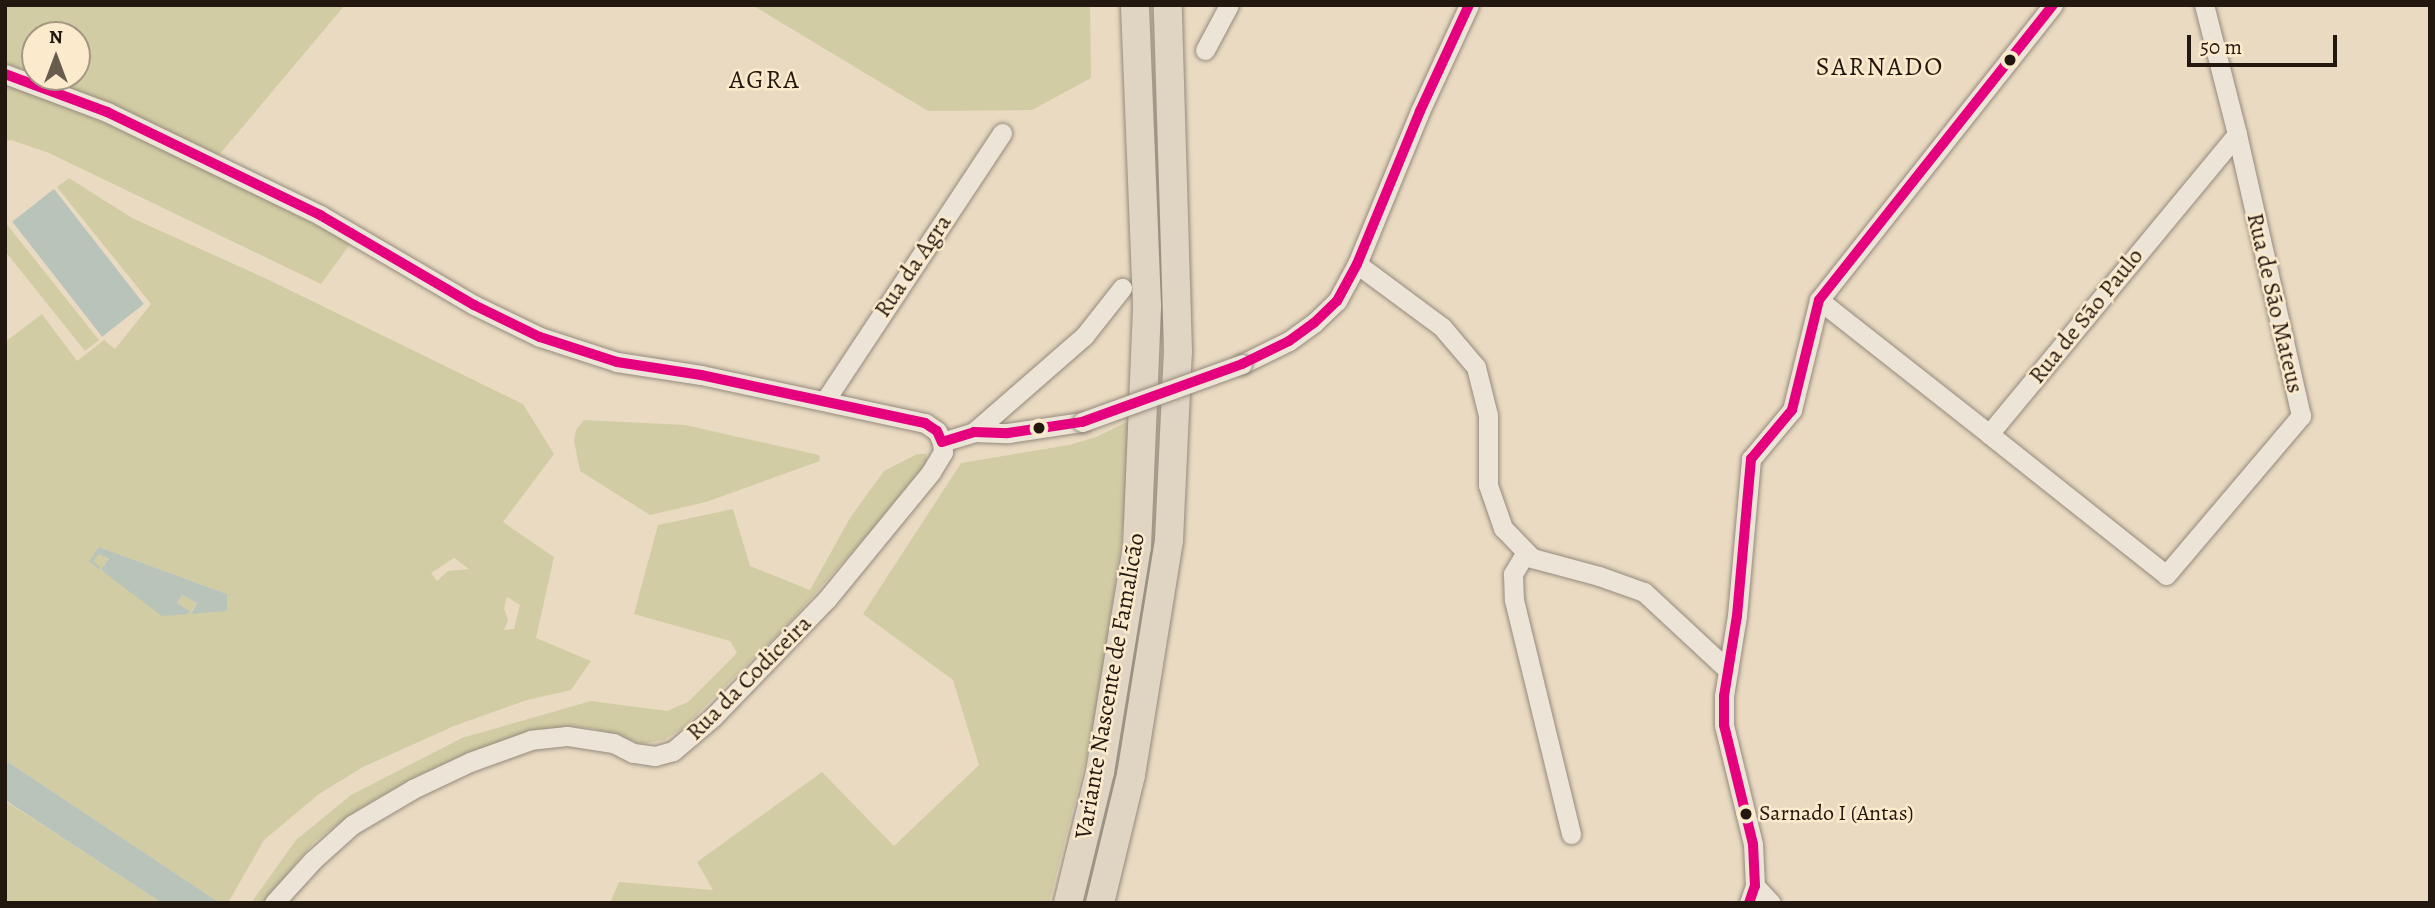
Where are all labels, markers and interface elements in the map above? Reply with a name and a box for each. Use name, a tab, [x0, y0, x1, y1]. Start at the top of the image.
north arrow	[21, 21, 91, 91]
scale bar	[2190, 21, 2340, 65]
text: N	[49, 24, 63, 50]
text: 50 m	[2200, 33, 2242, 61]
district label: SARNADO	[1817, 51, 1943, 83]
unlabelled marker	[2003, 53, 2017, 67]
district label: AGRA	[730, 64, 800, 96]
street label: Rua da Agra	[868, 209, 958, 323]
street label: Rua de São Mateus	[2240, 210, 2310, 396]
street label: Rua de São Paulo	[2023, 242, 2149, 390]
unlabelled marker	[1032, 421, 1046, 435]
street label: Variante Nascente de Famalicão	[1069, 531, 1151, 841]
street label: Rua da Codiceira	[680, 609, 818, 747]
place label: Sarnado I (Antas)	[1759, 801, 1914, 827]
marker: Sarnado I (Antas)	[1739, 807, 1753, 821]

